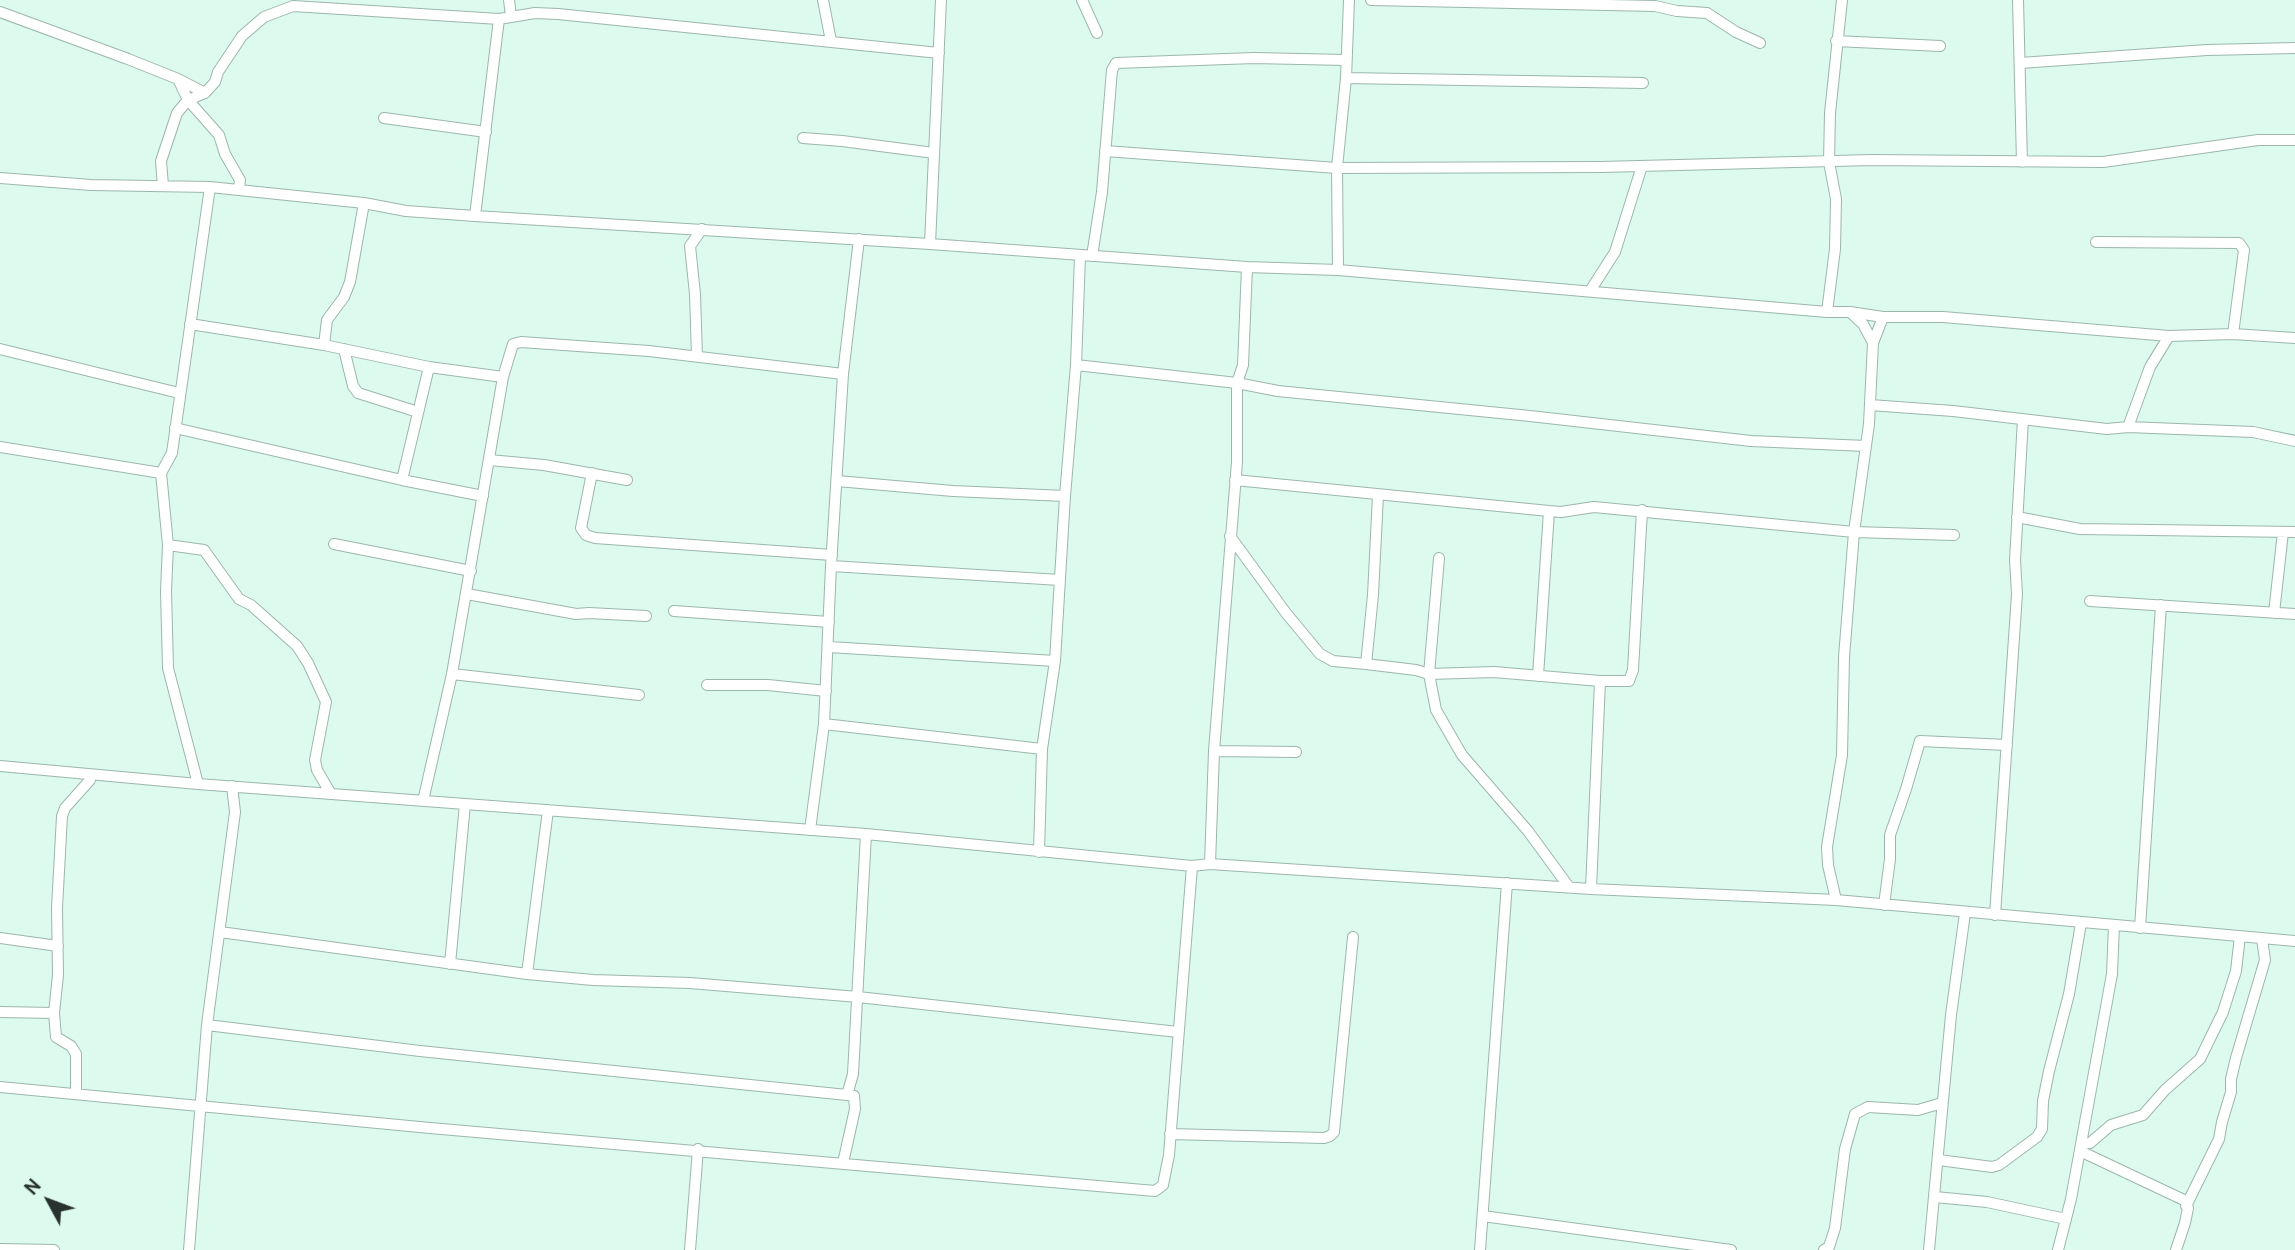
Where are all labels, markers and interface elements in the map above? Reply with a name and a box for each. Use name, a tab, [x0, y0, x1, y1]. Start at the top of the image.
north arrow	[14, 1166, 84, 1236]
text: N	[20, 1174, 46, 1200]

